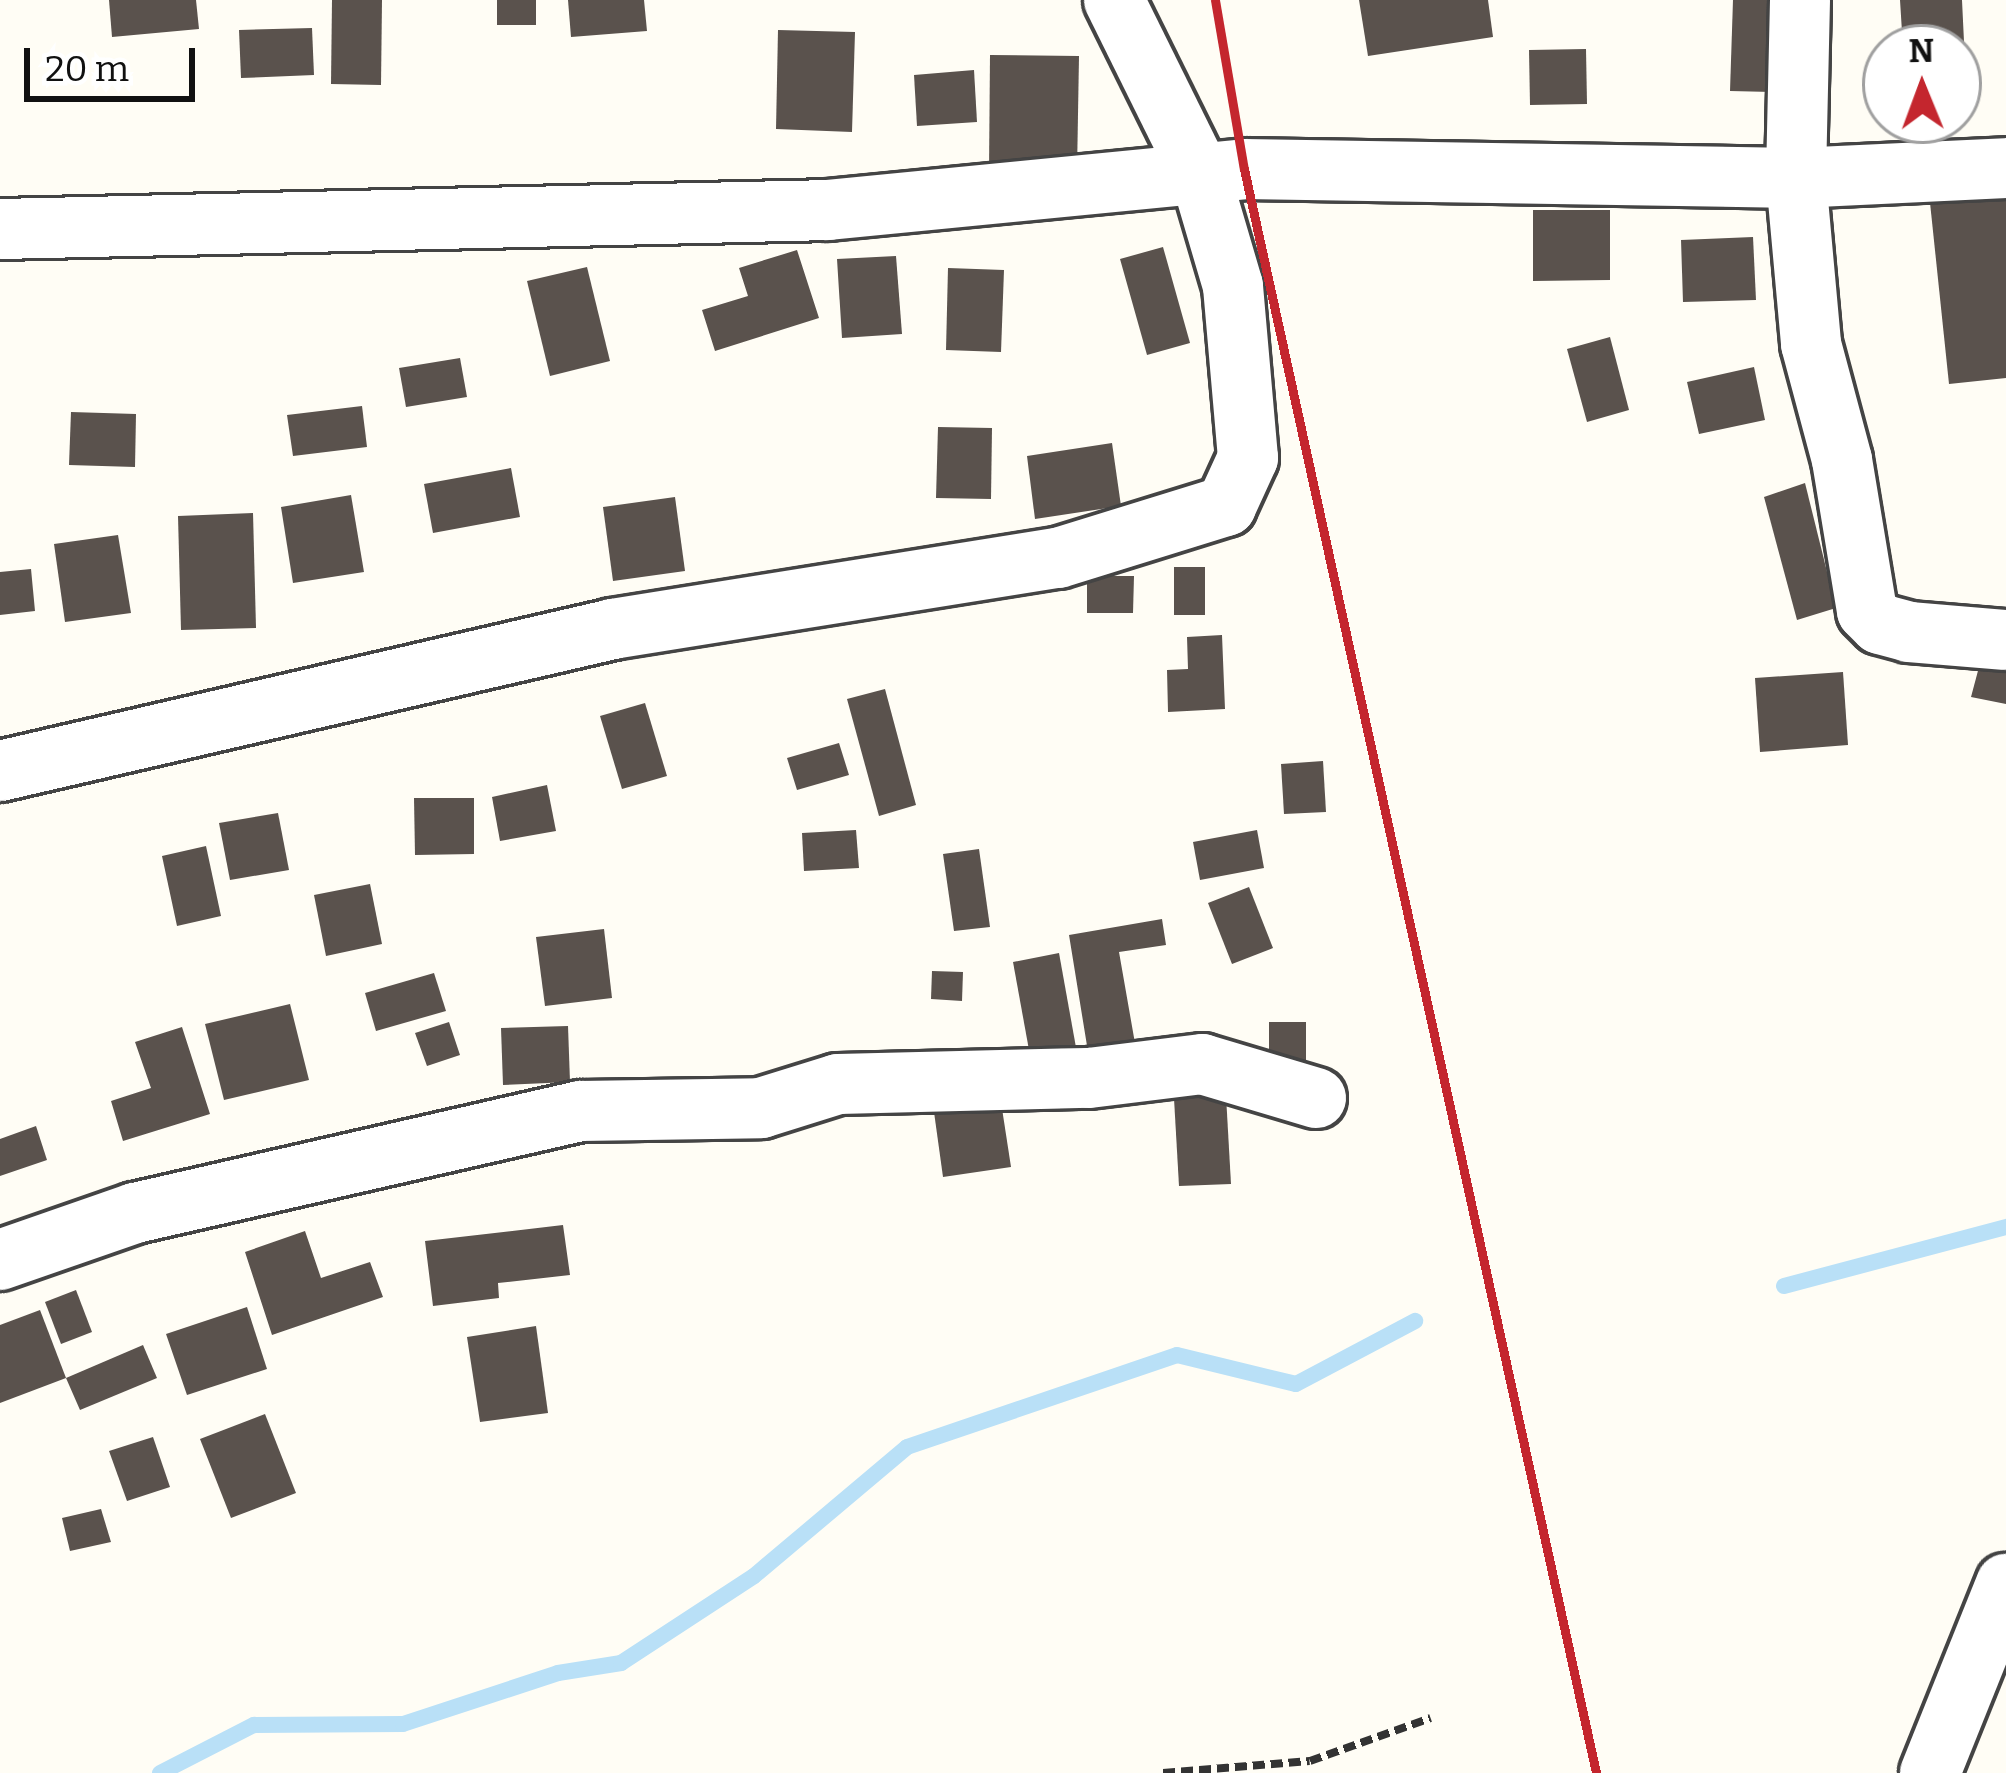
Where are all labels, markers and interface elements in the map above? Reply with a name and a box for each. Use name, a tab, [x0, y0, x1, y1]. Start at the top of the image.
scale bar	[30, 24, 201, 98]
north arrow	[1862, 24, 1982, 144]
text: N	[1908, 31, 1935, 71]
text: 20 m	[45, 47, 129, 91]

